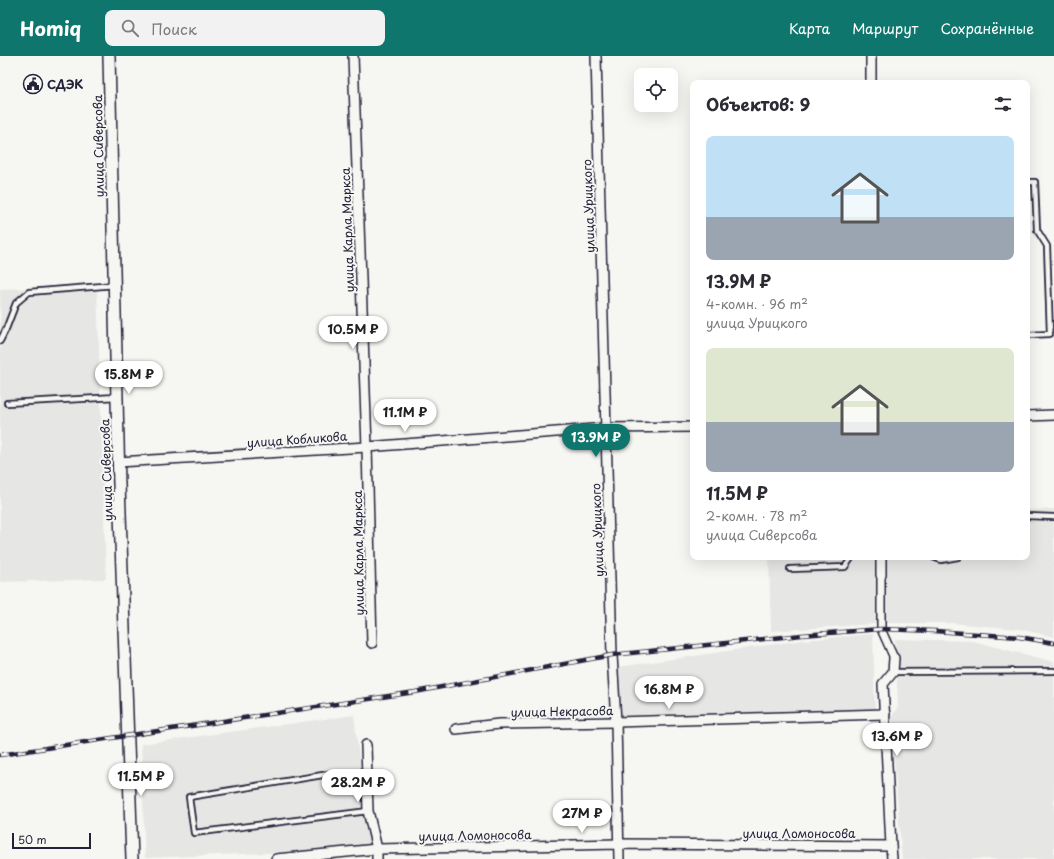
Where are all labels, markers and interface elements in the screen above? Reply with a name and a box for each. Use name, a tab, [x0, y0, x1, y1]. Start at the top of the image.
search box	[105, 10, 385, 46]
text: Homiq	[20, 14, 81, 42]
icon: search	[119, 17, 141, 39]
text: Поиск	[151, 17, 197, 40]
text: Карта	[789, 18, 830, 39]
text: Маршрут	[852, 18, 918, 39]
text: Сохранённые	[940, 18, 1034, 39]
map controls	[634, 68, 678, 112]
button: locate	[634, 68, 678, 112]
public building icon: СДЭК	[22, 73, 44, 95]
place label: СДЭК	[47, 75, 83, 93]
text: Объектов: 9	[706, 91, 810, 117]
icon: filters	[992, 93, 1014, 115]
street label: улица Сиверсова	[88, 94, 108, 197]
street label: улица Урицкого	[577, 159, 599, 253]
icon: home	[824, 162, 896, 234]
street label: улица Карла Маркса	[336, 167, 358, 293]
text: 13.9M ₽	[706, 268, 771, 294]
text: 4-комн. · 96 m²	[706, 294, 808, 313]
text: улица Урицкого	[706, 313, 808, 332]
pin: 10.5M ₽	[316, 316, 390, 350]
text: 10.5M ₽	[327, 319, 379, 338]
pin: 15.8M ₽	[92, 361, 166, 395]
text: 15.8M ₽	[104, 364, 154, 383]
icon: home	[824, 374, 896, 446]
pin: 11.1M ₽	[368, 399, 442, 433]
text: 11.1M ₽	[383, 402, 427, 421]
street label: улица Сиверсова	[95, 418, 117, 522]
pin: 13.9M ₽	[559, 424, 633, 458]
street label: улица Кобликова	[246, 426, 348, 451]
text: 13.9M ₽	[571, 427, 621, 446]
text: 11.5M ₽	[706, 480, 768, 506]
street label: улица Урицкого	[586, 483, 608, 577]
street label: улица Карла Маркса	[348, 490, 368, 616]
text: 2-комн. · 78 m²	[706, 506, 808, 525]
text: улица Сиверсова	[706, 525, 817, 544]
pin: 16.8M ₽	[632, 676, 706, 710]
text: 16.8M ₽	[644, 679, 694, 698]
street label: улица Некрасова	[511, 701, 614, 721]
pin: 13.6M ₽	[860, 723, 934, 757]
text: 13.6M ₽	[871, 726, 923, 745]
pin: 11.5M ₽	[104, 763, 178, 797]
text: 11.5M ₽	[117, 766, 165, 785]
pin: 28.2M ₽	[321, 769, 395, 803]
text: 28.2M ₽	[331, 772, 385, 791]
pin: 27M ₽	[554, 800, 610, 834]
text: 27M ₽	[561, 803, 603, 822]
street label: улица Ломоносова	[742, 824, 856, 842]
street label: улица Ломоносова	[418, 825, 532, 845]
scale bar	[12, 831, 91, 850]
text: 50 m	[18, 831, 47, 848]

